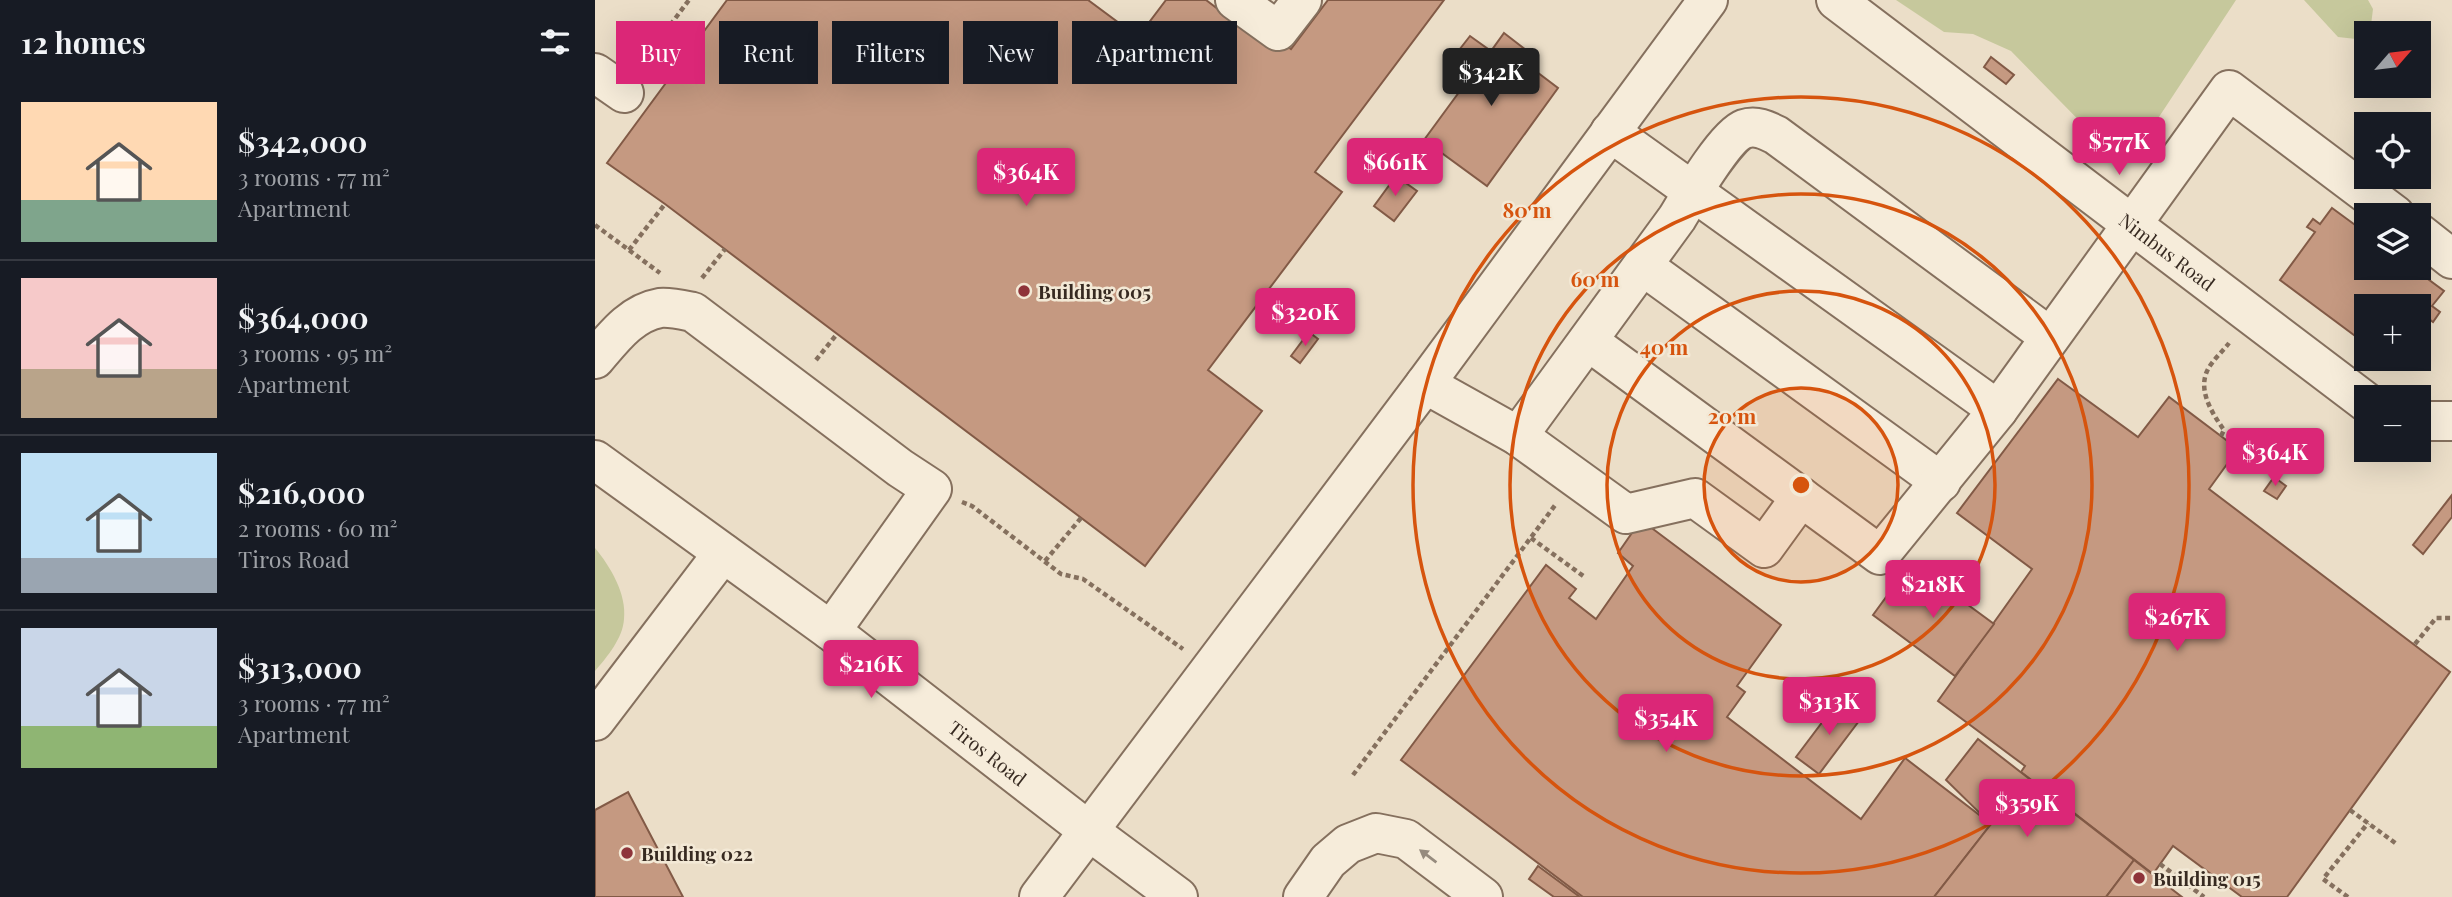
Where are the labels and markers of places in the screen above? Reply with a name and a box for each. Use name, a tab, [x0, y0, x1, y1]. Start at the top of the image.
pin: $342K	[1442, 48, 1540, 108]
pin: $577K	[2070, 118, 2168, 177]
pin: $661K	[1346, 138, 1444, 198]
pin: $364K	[977, 148, 1075, 208]
place label: Building 005	[1038, 278, 1151, 304]
marker: Building 005	[1016, 283, 1032, 299]
pin: $320K	[1256, 288, 1354, 348]
pin: $364K	[2226, 428, 2324, 488]
centre of rings	[1789, 473, 1813, 497]
pin: $218K	[1884, 560, 1982, 620]
pin: $267K	[2128, 594, 2226, 653]
pin: $216K	[822, 640, 920, 700]
pin: $313K	[1780, 678, 1878, 737]
pin: $354K	[1617, 694, 1715, 754]
pin: $359K	[1978, 780, 2076, 839]
place label: Building 022	[641, 840, 753, 866]
marker: Building 022	[619, 845, 635, 861]
place label: Building 015	[2153, 865, 2261, 891]
marker: Building 015	[2131, 870, 2147, 886]

